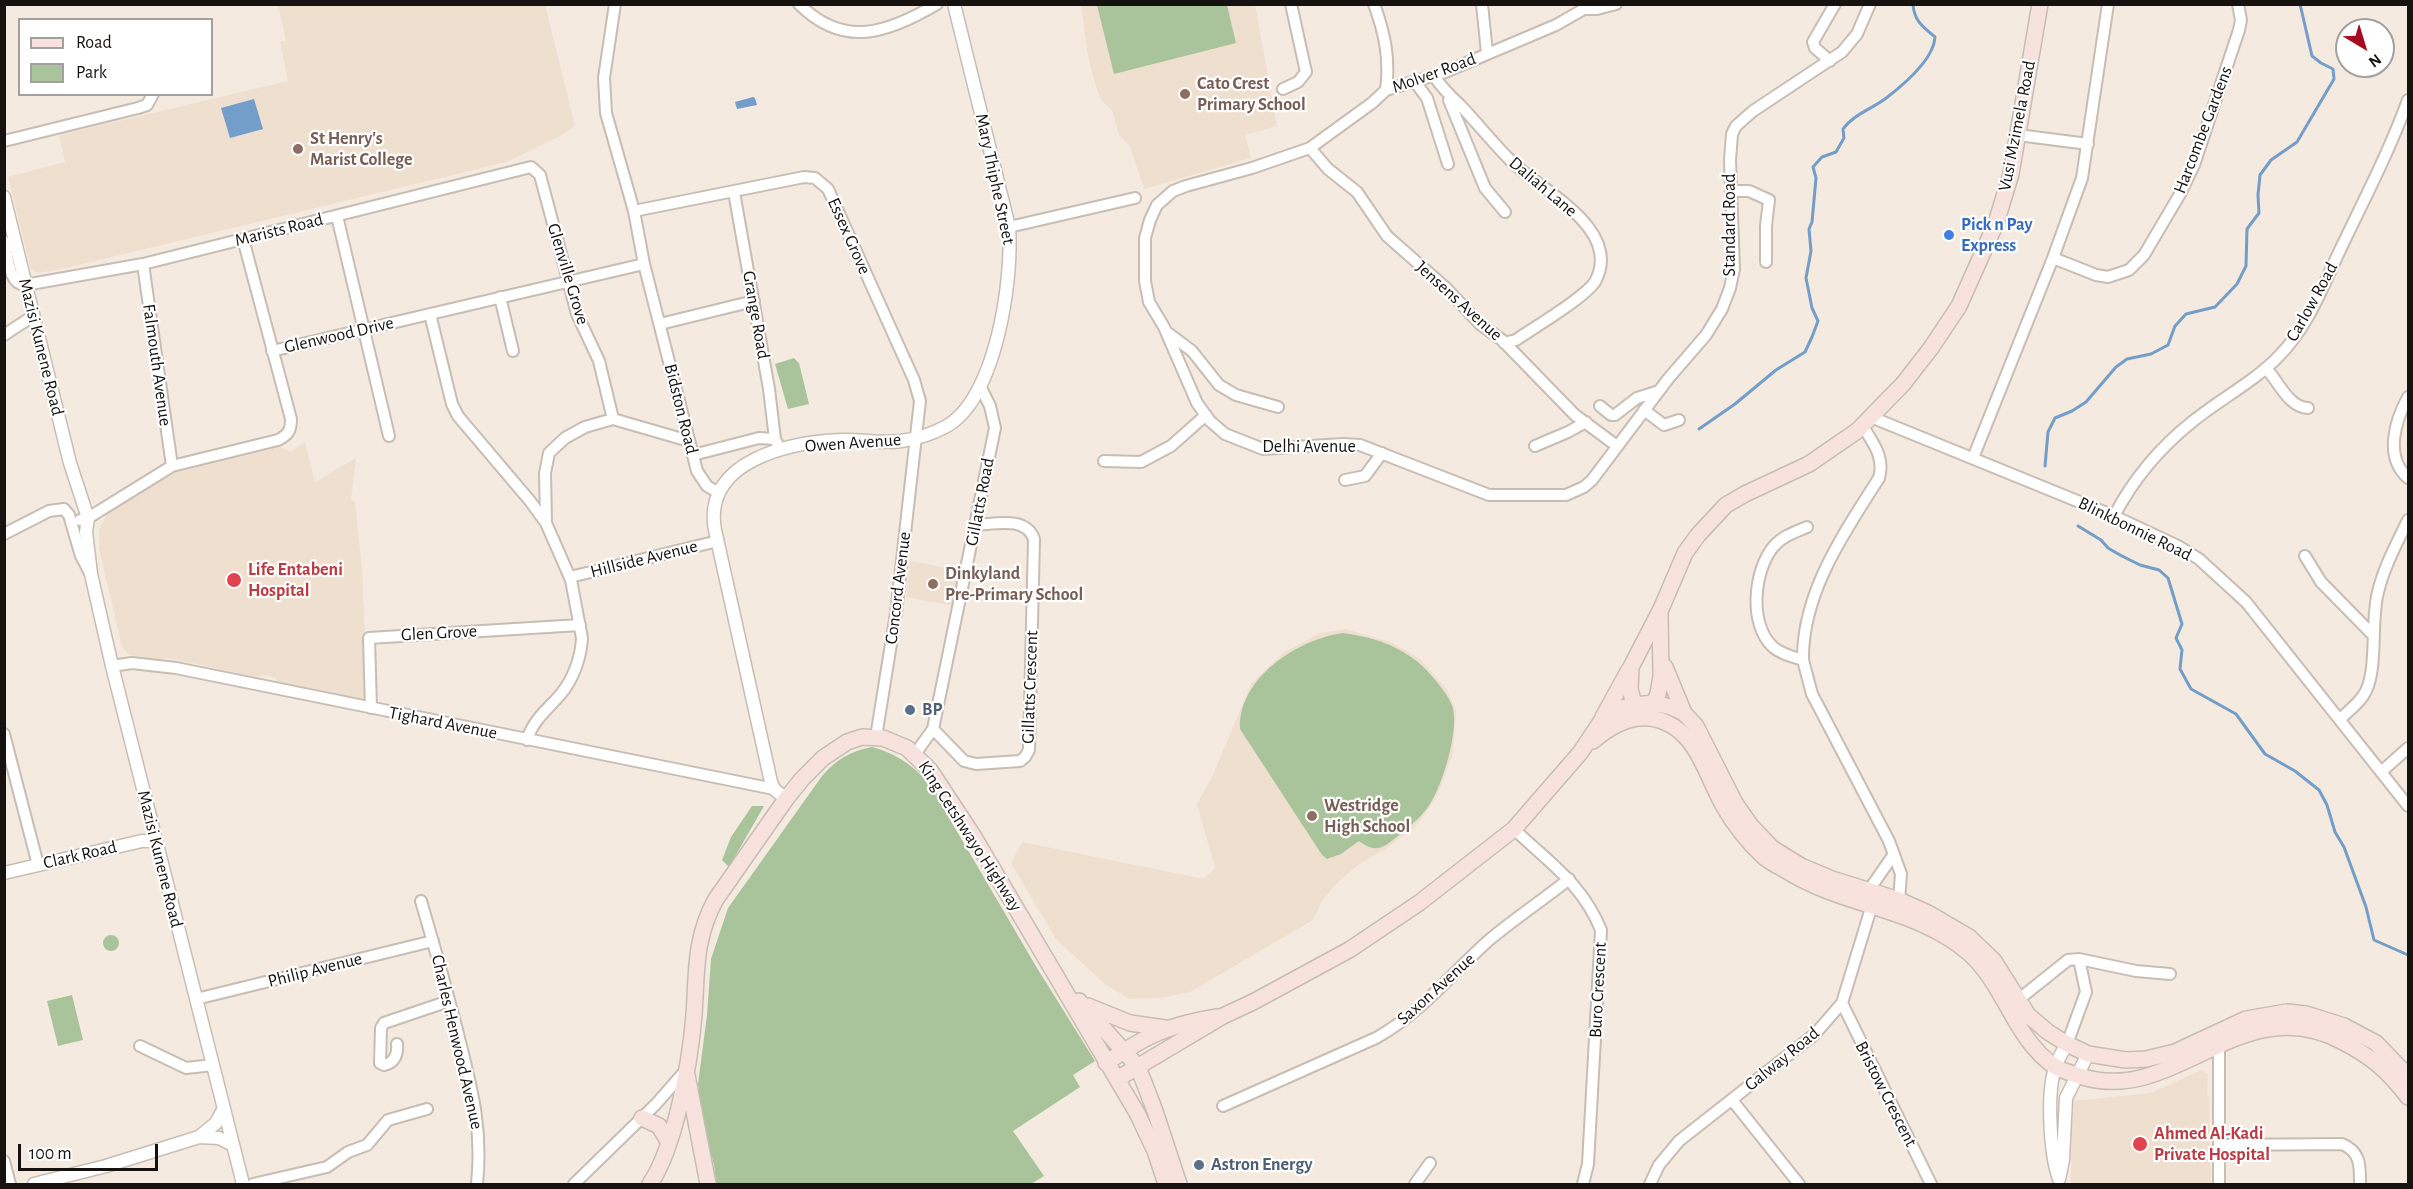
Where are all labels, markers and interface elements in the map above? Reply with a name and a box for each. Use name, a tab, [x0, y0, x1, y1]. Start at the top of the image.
legend	[18, 18, 213, 96]
north arrow	[2335, 18, 2395, 78]
text: Road	[76, 34, 112, 52]
street label: Molver Road	[1389, 48, 1479, 98]
text: N	[2366, 51, 2384, 70]
street label: Vusi Mzimela Road	[1994, 59, 2040, 193]
street label: Harcombe Gardens	[2169, 63, 2237, 197]
text: Park	[76, 64, 107, 82]
place label: Cato Crest Primary School	[1197, 73, 1306, 116]
marker: Cato Crest Primary School	[1178, 87, 1192, 101]
street label: Mary Thiphe Street	[971, 112, 1019, 246]
place label: St Henry's Marist College	[310, 128, 413, 170]
marker: St Henry's Marist College	[291, 142, 305, 156]
street label: Daliah Lane	[1504, 152, 1582, 222]
street label: Standard Road	[1719, 173, 1741, 277]
street label: Essex Grove	[823, 194, 875, 278]
street label: Marists Road	[233, 209, 325, 251]
place label: Pick n Pay Express	[1961, 214, 2032, 256]
street label: Glenville Grove	[542, 221, 594, 327]
marker: Pick n Pay Express	[1942, 228, 1956, 242]
street label: Jensens Avenue	[1411, 256, 1507, 346]
street label: Carlow Road	[2281, 259, 2343, 345]
street label: Grange Road	[738, 269, 774, 361]
street label: Mazisi Kunene Road	[14, 276, 68, 418]
street label: Falmouth Avenue	[138, 303, 176, 427]
street label: Glenwood Drive	[282, 312, 396, 358]
street label: Bidston Road	[659, 362, 703, 456]
street label: Owen Avenue	[804, 429, 902, 457]
street label: Delhi Avenue	[1262, 436, 1356, 458]
street label: Gillatts Road	[961, 456, 999, 548]
street label: Blinkbonnie Road	[2075, 492, 2195, 566]
street label: Concord Avenue	[880, 531, 916, 645]
street label: Hillside Avenue	[588, 535, 700, 583]
place label: Life Entabeni Hospital	[248, 559, 343, 602]
place label: Dinkyland Pre-Primary School	[945, 563, 1083, 606]
marker: Life Entabeni Hospital	[225, 571, 243, 589]
marker: Dinkyland Pre-Primary School	[926, 577, 940, 591]
street label: Glen Grove	[400, 620, 478, 646]
street label: Gillatts Crescent	[1017, 630, 1043, 744]
place label: BP	[922, 699, 942, 721]
street label: Tighard Avenue	[387, 702, 499, 744]
marker: BP	[903, 703, 917, 717]
street label: King Cetshwayo Highway	[913, 757, 1027, 915]
street label: Mazisi Kunene Road	[133, 788, 187, 930]
place label: Westridge High School	[1324, 795, 1410, 838]
marker: Westridge High School	[1305, 809, 1319, 823]
street label: Clark Road	[41, 836, 119, 874]
street label: Buro Crescent	[1585, 941, 1611, 1039]
street label: Philip Avenue	[266, 948, 364, 992]
street label: Saxon Avenue	[1393, 948, 1479, 1030]
street label: Charles Henwood Avenue	[426, 953, 488, 1131]
street label: Galway Road	[1740, 1022, 1824, 1096]
street label: Bristow Crescent	[1850, 1038, 1922, 1150]
place label: Ahmed Al-Kadi Private Hospital	[2154, 1123, 2270, 1166]
scale bar	[21, 1132, 160, 1170]
marker: Ahmed Al-Kadi Private Hospital	[2131, 1135, 2149, 1153]
text: 100 m	[29, 1145, 72, 1163]
place label: Astron Energy	[1211, 1154, 1312, 1176]
marker: Astron Energy	[1192, 1158, 1206, 1172]

